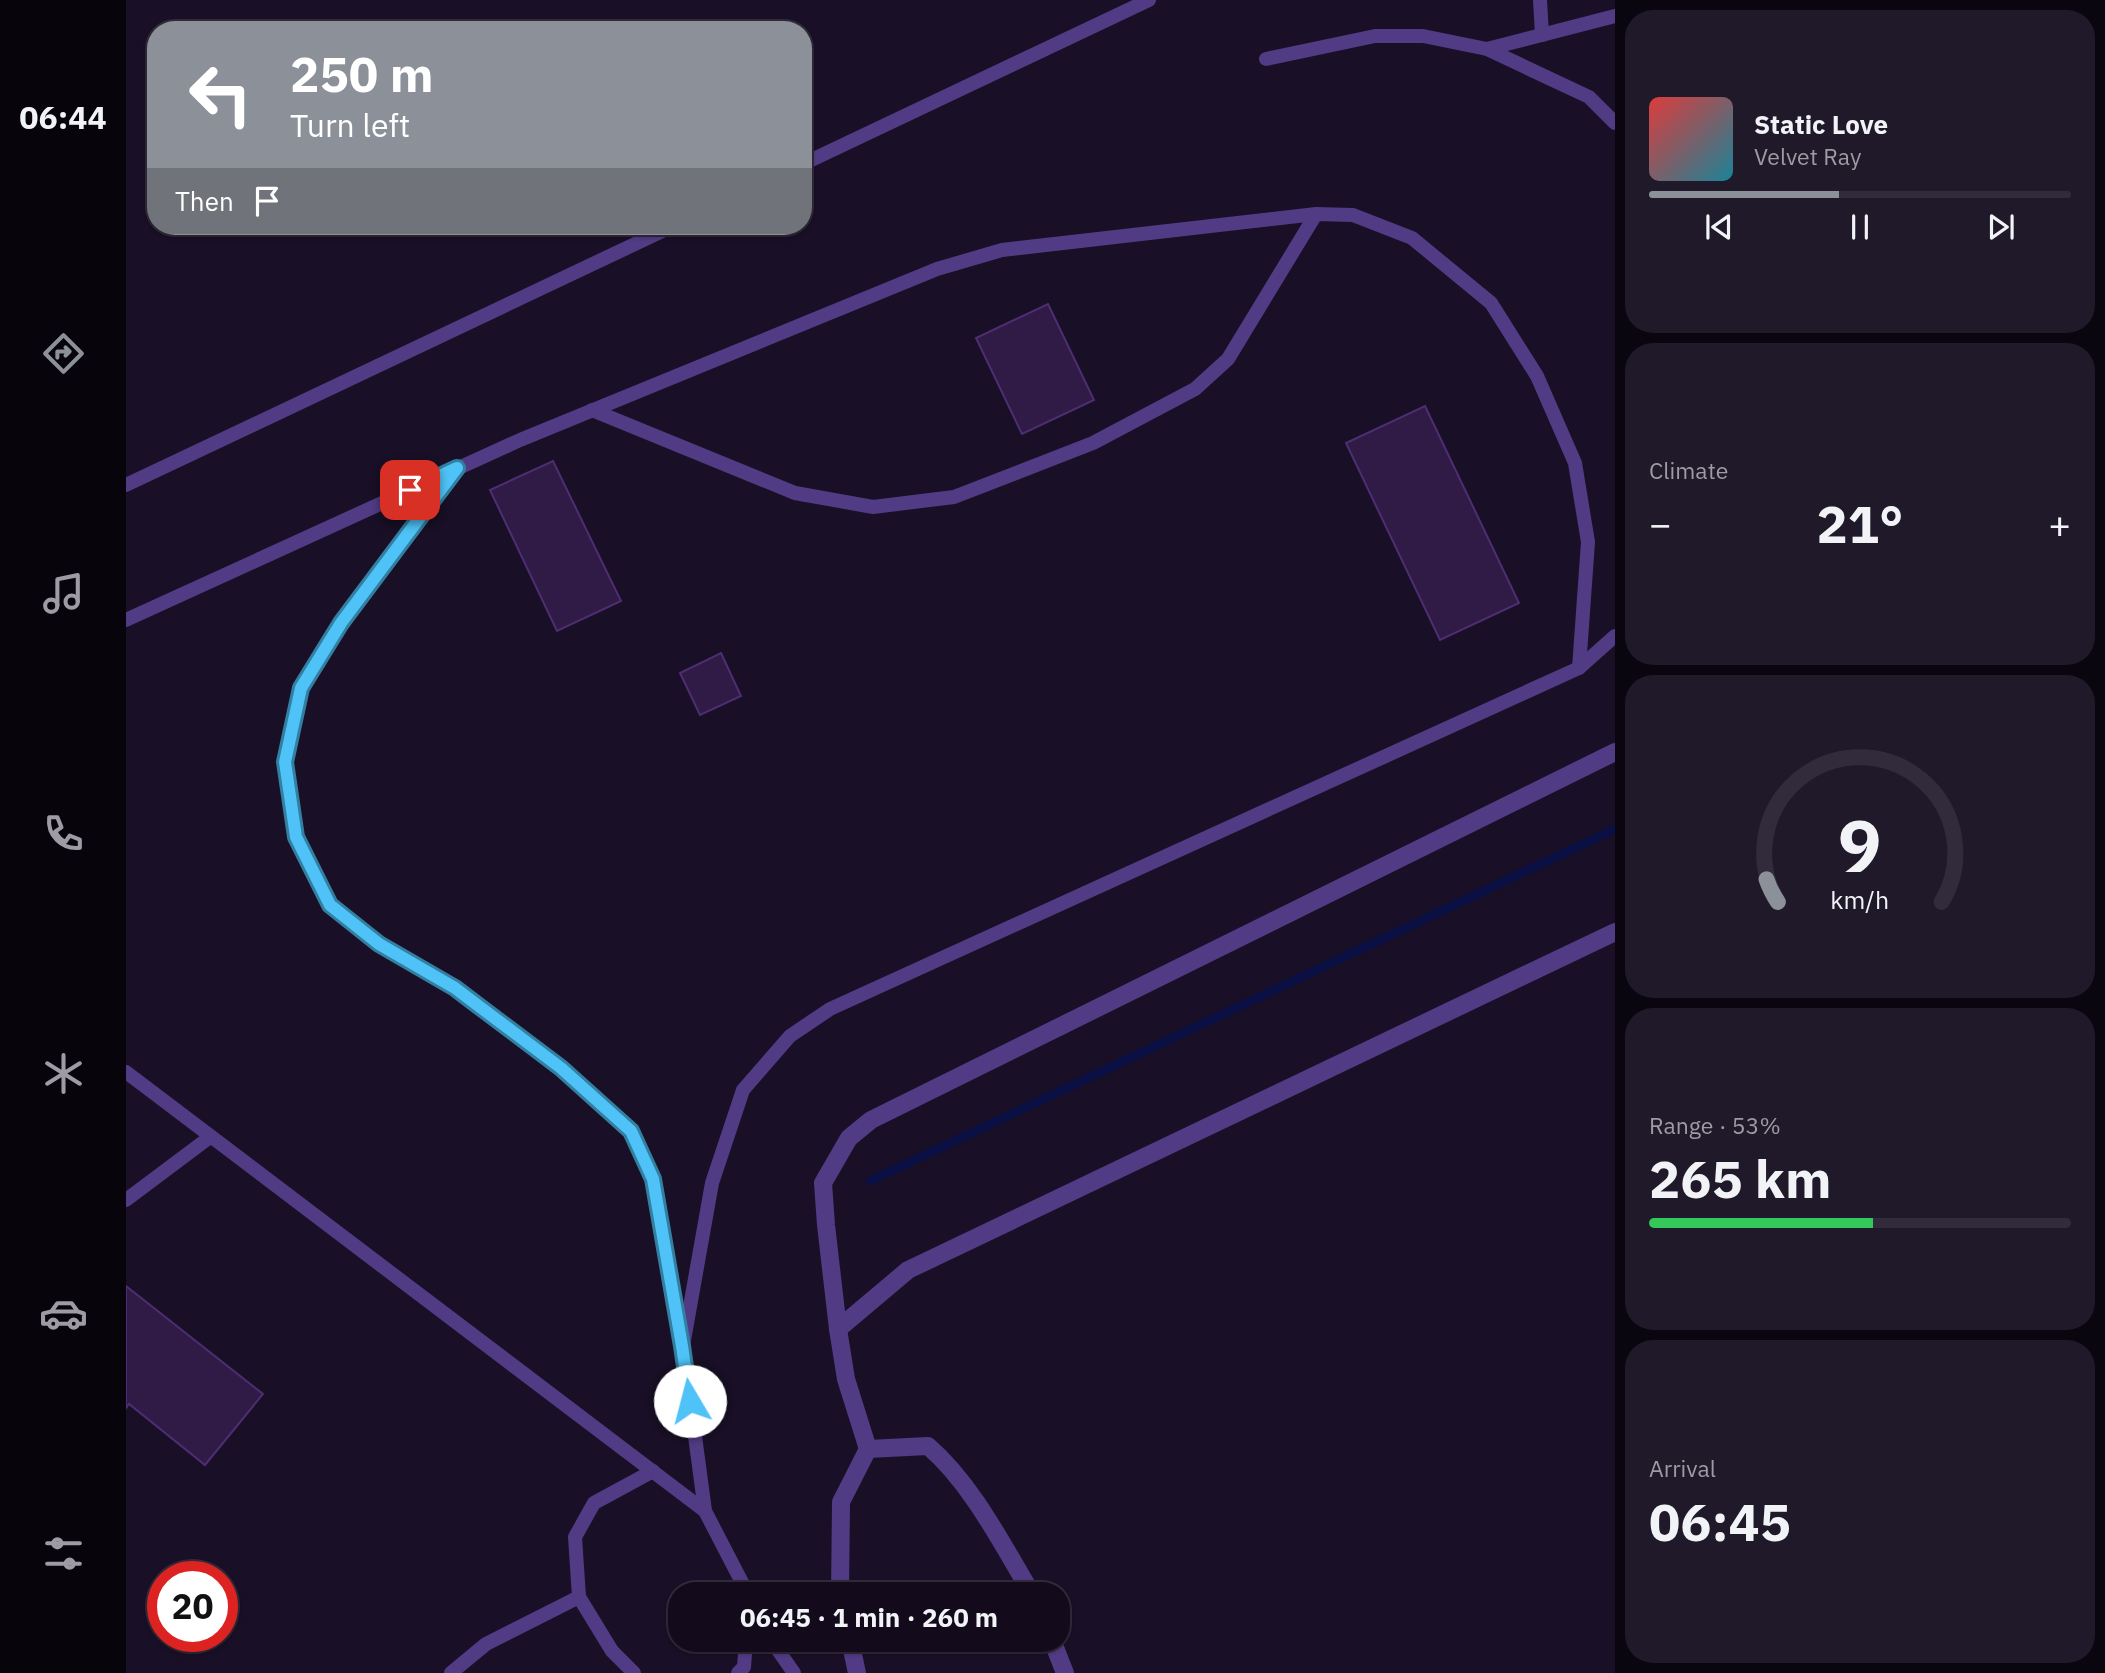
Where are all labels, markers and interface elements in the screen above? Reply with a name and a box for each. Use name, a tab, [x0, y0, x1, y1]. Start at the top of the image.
text: 250 m	[290, 42, 434, 105]
icon: left	[175, 49, 266, 140]
text: 06:44	[19, 96, 107, 138]
text: Turn left	[290, 104, 410, 146]
text: Static Love	[1754, 107, 1888, 141]
text: Velvet Ray	[1754, 141, 1861, 171]
icon: arrive	[248, 182, 286, 220]
text: Then	[175, 184, 234, 218]
icon: previous	[1700, 208, 1738, 246]
icon: pause	[1841, 208, 1879, 246]
icon: next	[1982, 208, 2020, 246]
icon: directions	[39, 329, 88, 378]
text: Climate	[1649, 455, 1728, 485]
pin	[380, 460, 440, 520]
icon: arrive	[391, 471, 429, 509]
text: 21°	[1817, 490, 1903, 557]
text: −	[1649, 499, 1672, 548]
text: +	[2048, 499, 2071, 548]
icon: music	[39, 569, 88, 618]
text: 9	[1838, 798, 1882, 893]
icon: phone	[39, 809, 88, 858]
text: km/h	[1831, 883, 1889, 916]
icon: climate	[39, 1049, 88, 1098]
text: Range · 53%	[1649, 1110, 1781, 1140]
text: 265 km	[1649, 1145, 1831, 1212]
icon: car	[39, 1289, 88, 1338]
position arrow	[653, 1364, 727, 1438]
text: Arrival	[1649, 1453, 1716, 1483]
text: 06:45	[1649, 1488, 1791, 1555]
icon: filters	[39, 1529, 88, 1578]
speed limit sign: 20	[147, 1561, 238, 1652]
text: 06:45 · 1 min · 260 m	[740, 1600, 998, 1634]

